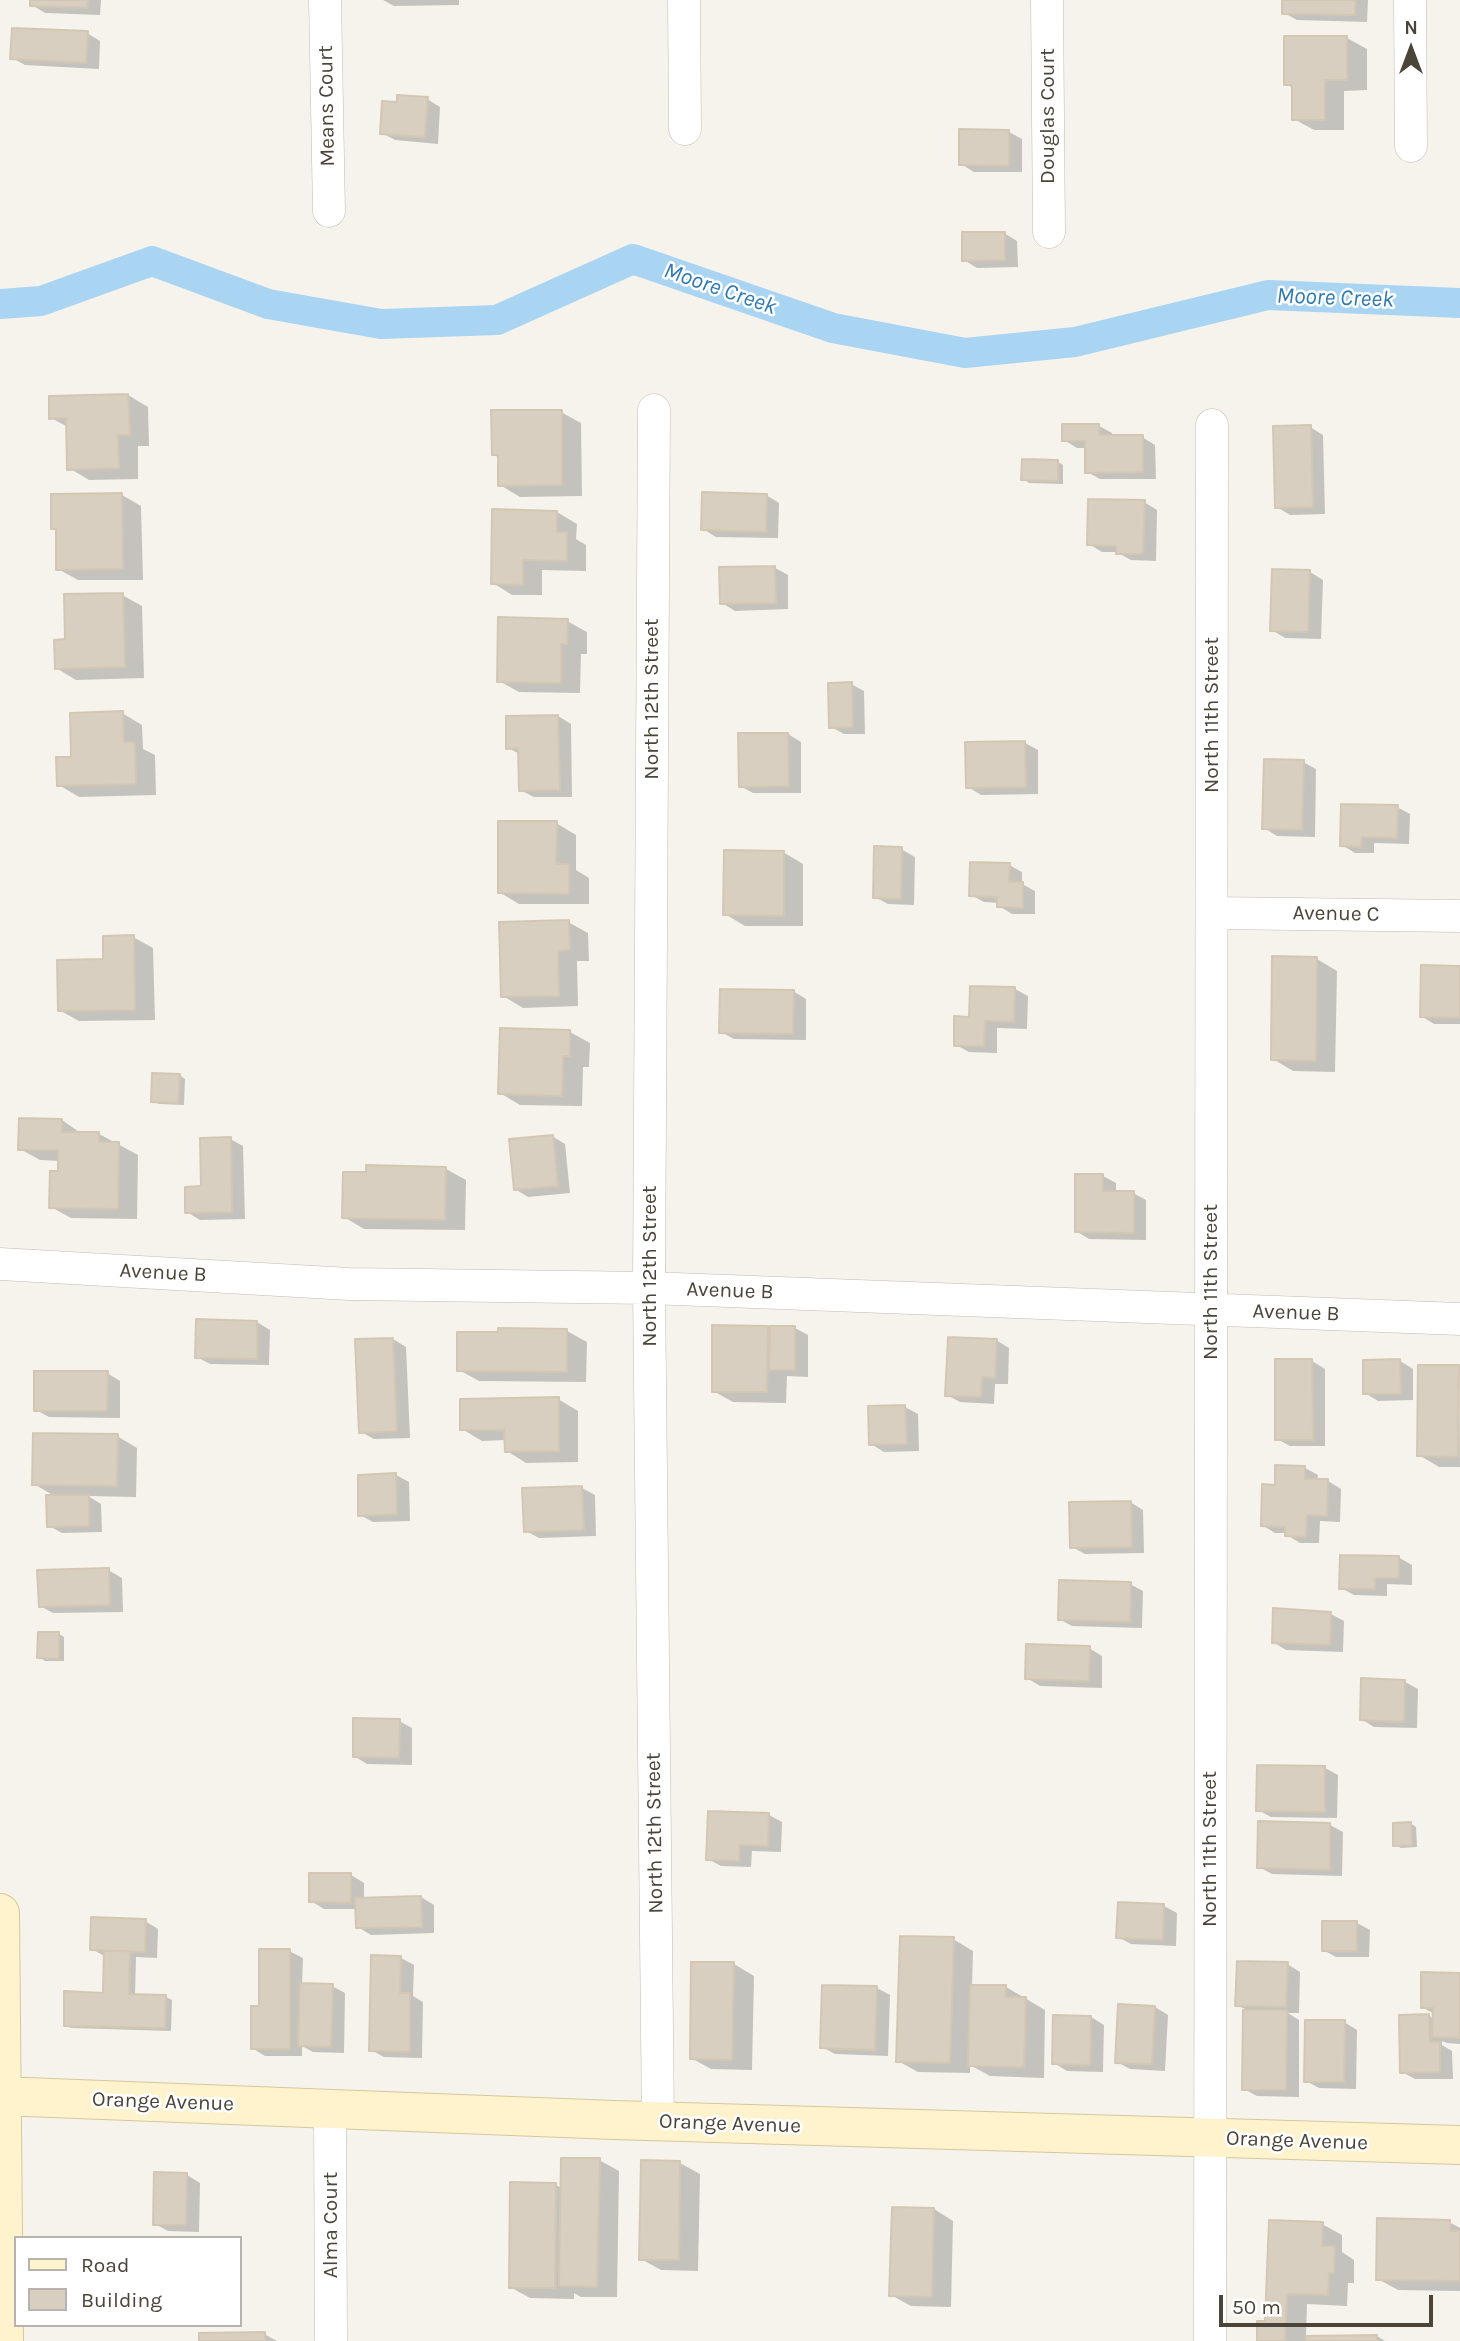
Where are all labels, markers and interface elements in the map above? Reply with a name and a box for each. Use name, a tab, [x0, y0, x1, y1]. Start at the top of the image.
north arrow	[1376, 14, 1446, 84]
text: N	[1404, 17, 1418, 39]
street label: Means Court	[313, 45, 341, 167]
street label: Douglas Court	[1035, 48, 1061, 184]
water label: Moore Creek	[660, 257, 780, 321]
water label: Moore Creek	[1276, 282, 1394, 314]
street label: North 12th Street	[639, 618, 665, 780]
street label: North 11th Street	[1199, 637, 1225, 793]
street label: Avenue C	[1292, 901, 1380, 927]
street label: North 12th Street	[637, 1185, 663, 1347]
street label: North 11th Street	[1198, 1204, 1224, 1360]
street label: Avenue B	[119, 1258, 207, 1288]
street label: Avenue B	[686, 1277, 774, 1305]
street label: Avenue B	[1252, 1299, 1340, 1327]
street label: North 12th Street	[641, 1752, 669, 1914]
street label: North 11th Street	[1197, 1771, 1223, 1927]
street label: Orange Avenue	[92, 2087, 234, 2117]
street label: Orange Avenue	[659, 2109, 801, 2139]
street label: Orange Avenue	[1226, 2126, 1368, 2156]
street label: Alma Court	[318, 2172, 344, 2278]
legend	[14, 2236, 242, 2327]
text: Road	[81, 2253, 129, 2277]
scale bar	[1222, 2282, 1436, 2326]
text: Building	[81, 2288, 162, 2312]
text: 50 m	[1232, 2295, 1281, 2319]

